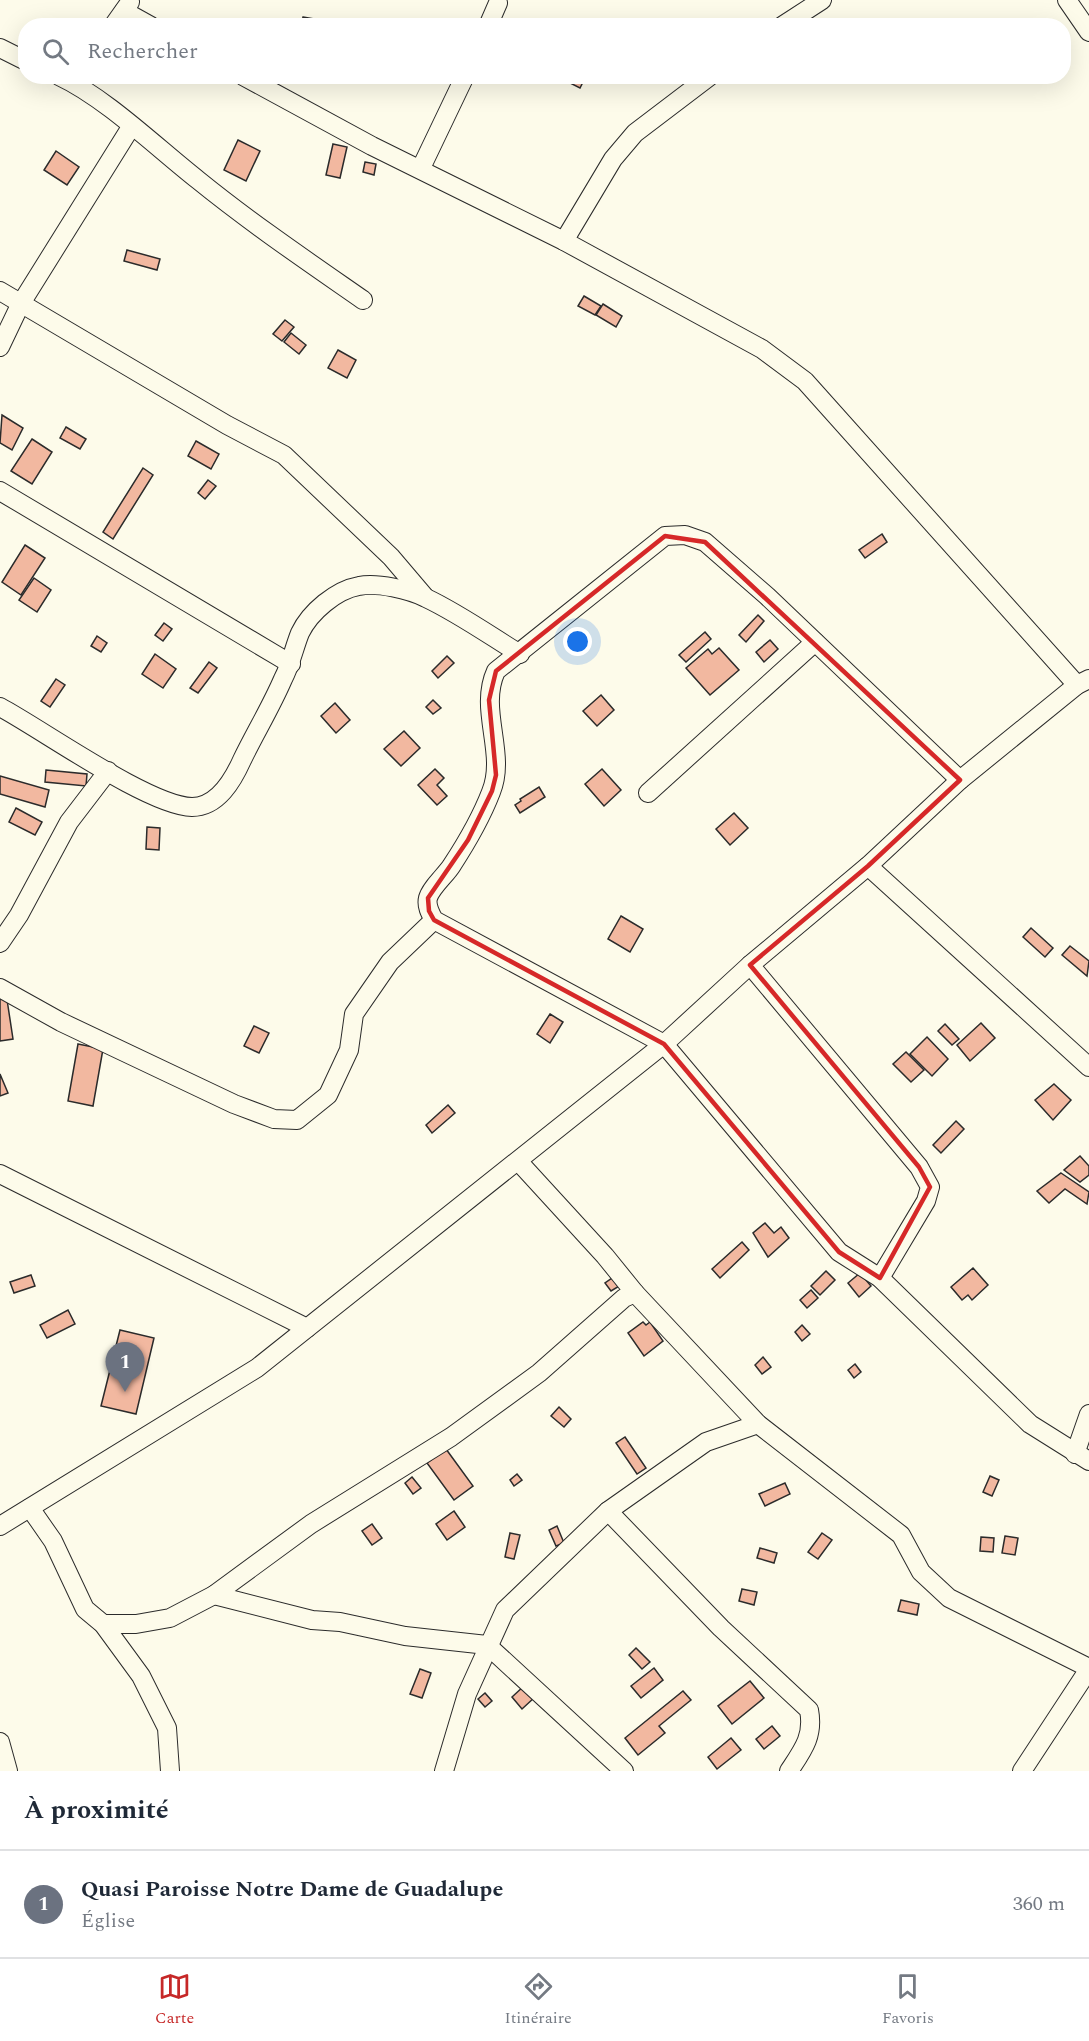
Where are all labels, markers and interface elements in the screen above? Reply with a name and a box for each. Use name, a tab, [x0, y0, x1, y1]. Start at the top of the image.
search box	[18, 18, 1071, 84]
icon: search	[39, 35, 72, 68]
text: Rechercher	[87, 35, 198, 68]
your location	[563, 627, 592, 656]
pin: 1	[106, 1342, 144, 1392]
text: À proximité	[24, 1790, 169, 1830]
text: Quasi Paroisse Notre Dame de Guadalupe	[81, 1873, 503, 1906]
text: 1	[38, 1889, 49, 1919]
text: 360 m	[1013, 1889, 1065, 1919]
text: Église	[81, 1906, 135, 1936]
tab: Carte	[155, 1970, 194, 2030]
tab: Itinéraire	[504, 1970, 572, 2030]
tab: Favoris	[882, 1970, 934, 2030]

